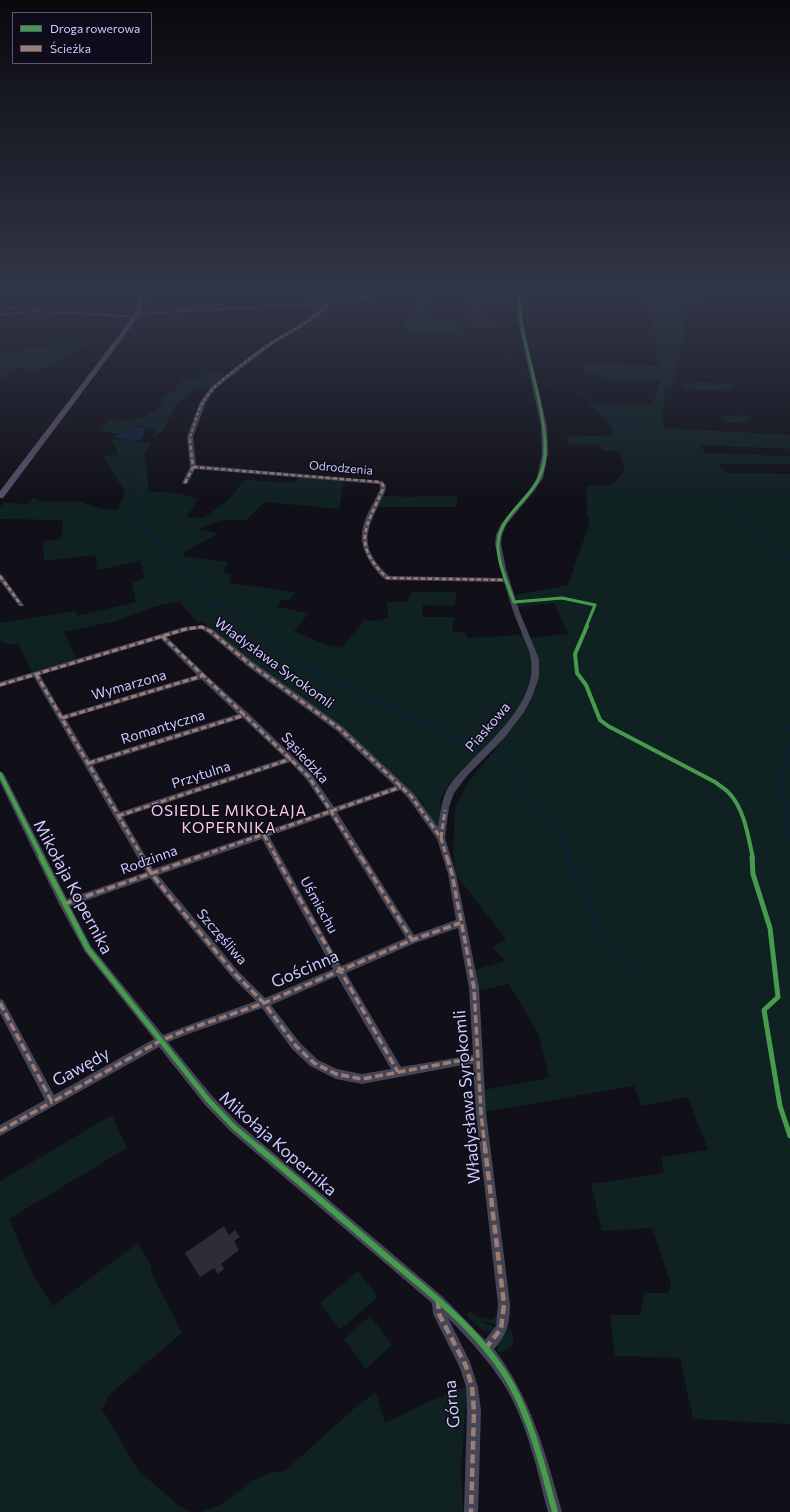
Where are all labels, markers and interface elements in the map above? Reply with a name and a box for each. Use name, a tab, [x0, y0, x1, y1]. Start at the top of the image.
legend	[12, 12, 152, 64]
text: Droga rowerowa	[50, 21, 140, 35]
text: Ścieżka	[50, 41, 91, 55]
street label: Odrodzenia	[309, 458, 373, 478]
street label: Władysława Syrokomli	[211, 614, 337, 712]
street label: Wymarzona	[90, 666, 168, 704]
street label: Piaskowa	[462, 699, 514, 755]
street label: Romantyczna	[119, 706, 207, 748]
street label: Sąsiedzka	[278, 729, 332, 787]
street label: Przytulna	[169, 758, 233, 792]
district label: OSIEDLE MIKOŁAJA KOPERNIKA	[151, 802, 307, 837]
street label: Mikołaja Kopernika	[29, 816, 117, 958]
street label: Rodzinna	[118, 842, 180, 878]
street label: Uśmiechu	[296, 874, 342, 936]
street label: Szczęśliwa	[193, 906, 251, 968]
street label: Gościnna	[268, 946, 342, 992]
street label: Władysława Syrokomli	[449, 1009, 485, 1185]
street label: Gawędy	[49, 1043, 113, 1091]
street label: Mikołaja Kopernika	[215, 1087, 341, 1201]
street label: Górna	[440, 1379, 464, 1429]

